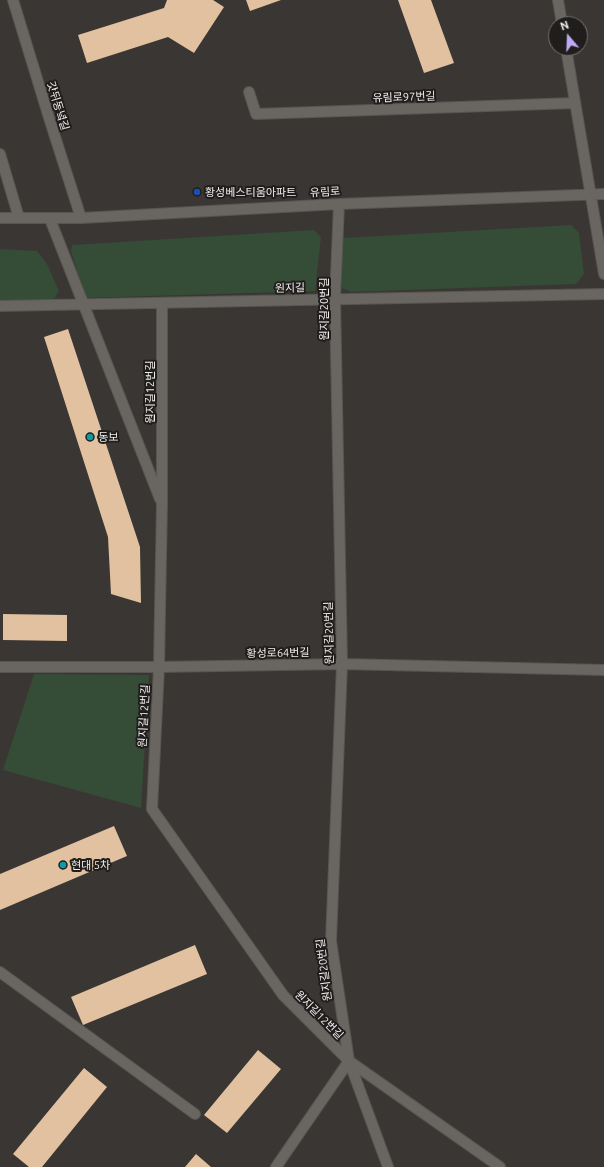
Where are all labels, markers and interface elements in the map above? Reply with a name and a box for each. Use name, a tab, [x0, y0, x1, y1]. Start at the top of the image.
north arrow	[548, 16, 588, 56]
text: N	[559, 19, 570, 33]
street label: 갓뒤동녘길	[44, 80, 72, 132]
street label: 유림로97번길	[372, 89, 436, 105]
place label: 황성베스티움아파트	[205, 185, 296, 199]
street label: 유림로	[309, 185, 341, 199]
marker: 황성베스티움아파트	[192, 187, 202, 197]
street label: 원지길20번길	[317, 277, 331, 341]
street label: 원지길	[275, 281, 305, 295]
street label: 원지길12번길	[143, 360, 157, 424]
place label: 동보	[98, 430, 118, 444]
marker: 동보	[85, 432, 95, 442]
street label: 원지길20번길	[322, 601, 336, 665]
street label: 황성로64번길	[246, 646, 310, 660]
street label: 원지길12번길	[136, 684, 152, 748]
place label: 현대 5차	[71, 858, 110, 872]
marker: 현대 5차	[58, 860, 68, 870]
street label: 원지길20번길	[314, 938, 334, 1002]
street label: 원지길12번길	[292, 988, 346, 1042]

